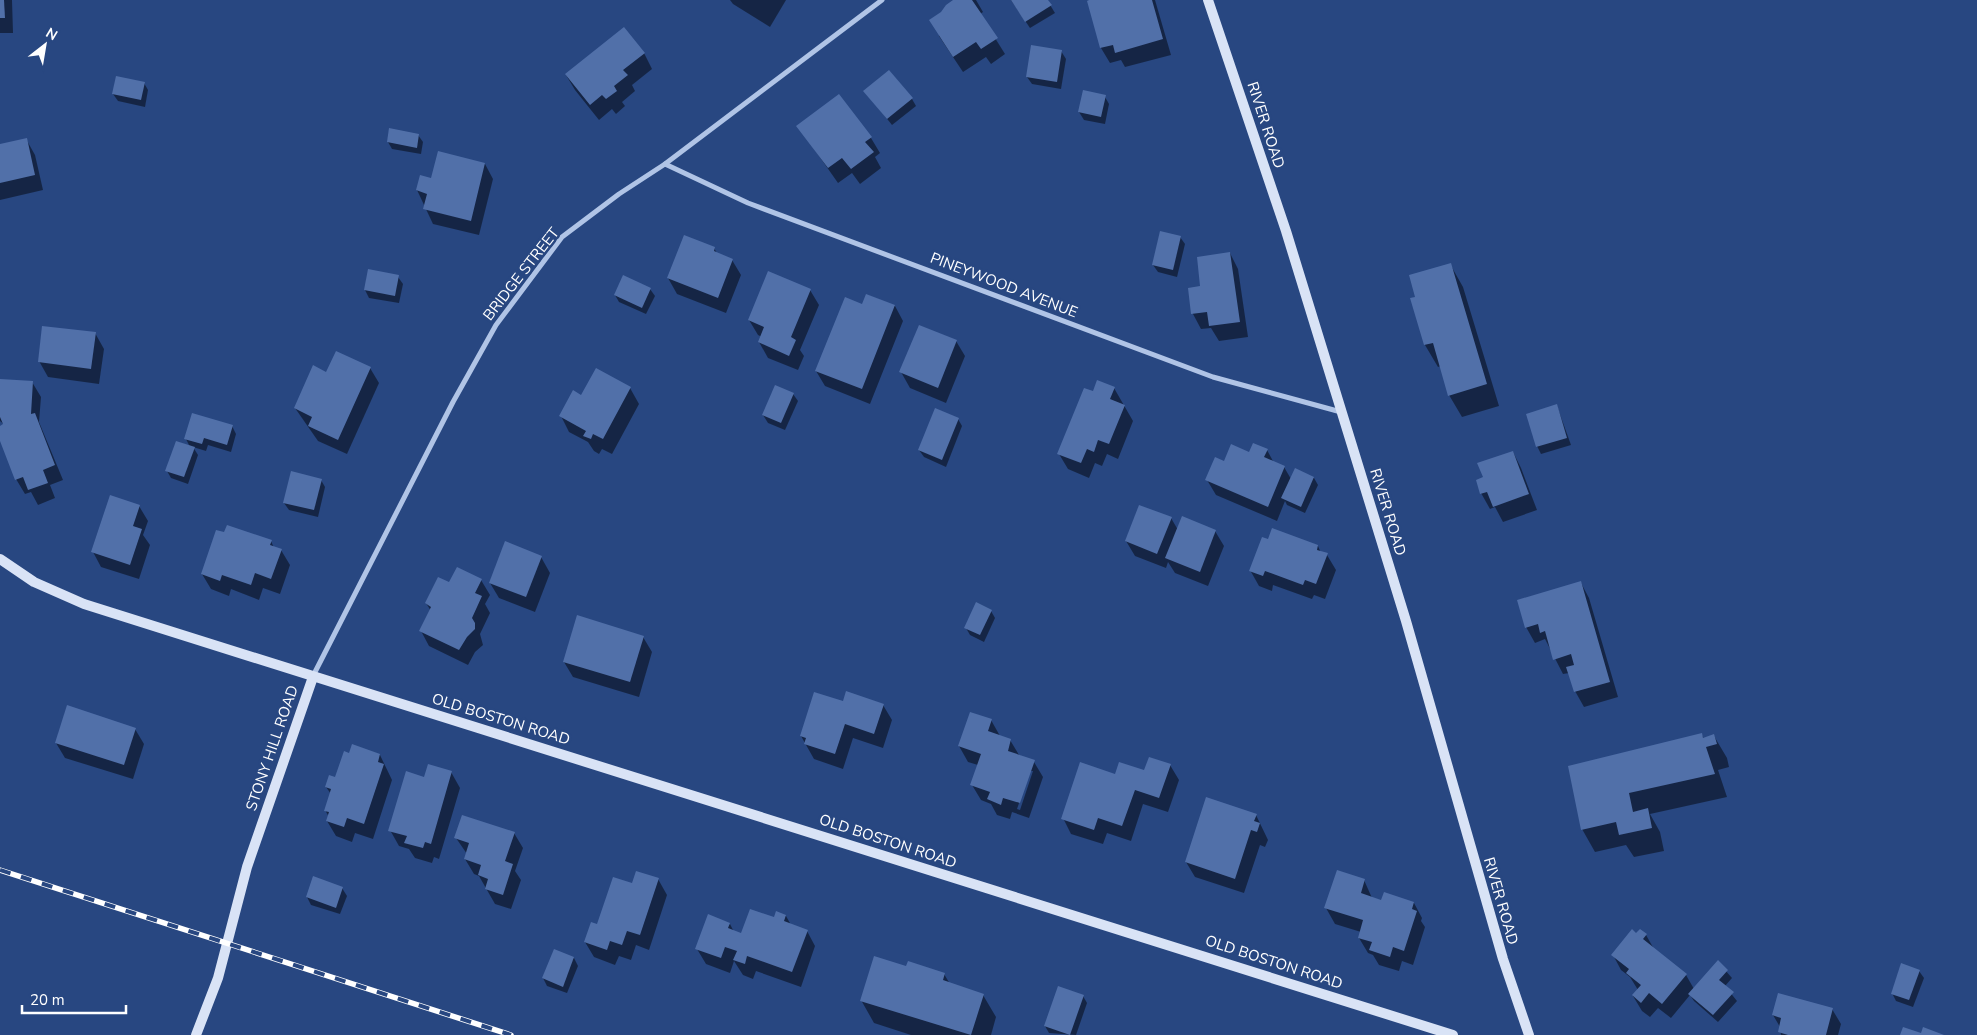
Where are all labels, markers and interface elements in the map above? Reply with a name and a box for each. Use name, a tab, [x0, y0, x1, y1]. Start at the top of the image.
north arrow	[20, 20, 70, 70]
text: N	[42, 23, 61, 45]
street label: RIVER ROAD	[1243, 79, 1289, 171]
street label: BRIDGE STREET	[478, 223, 564, 325]
street label: PINEYWOOD AVENUE	[927, 248, 1081, 322]
street label: RIVER ROAD	[1365, 466, 1411, 558]
street label: STONY HILL ROAD	[241, 683, 303, 813]
street label: OLD BOSTON ROAD	[429, 688, 573, 750]
street label: OLD BOSTON ROAD	[817, 809, 959, 873]
street label: RIVER ROAD	[1479, 855, 1523, 947]
street label: OLD BOSTON ROAD	[1203, 930, 1345, 994]
scale bar	[22, 982, 126, 1014]
text: 20 m	[30, 990, 65, 1010]

